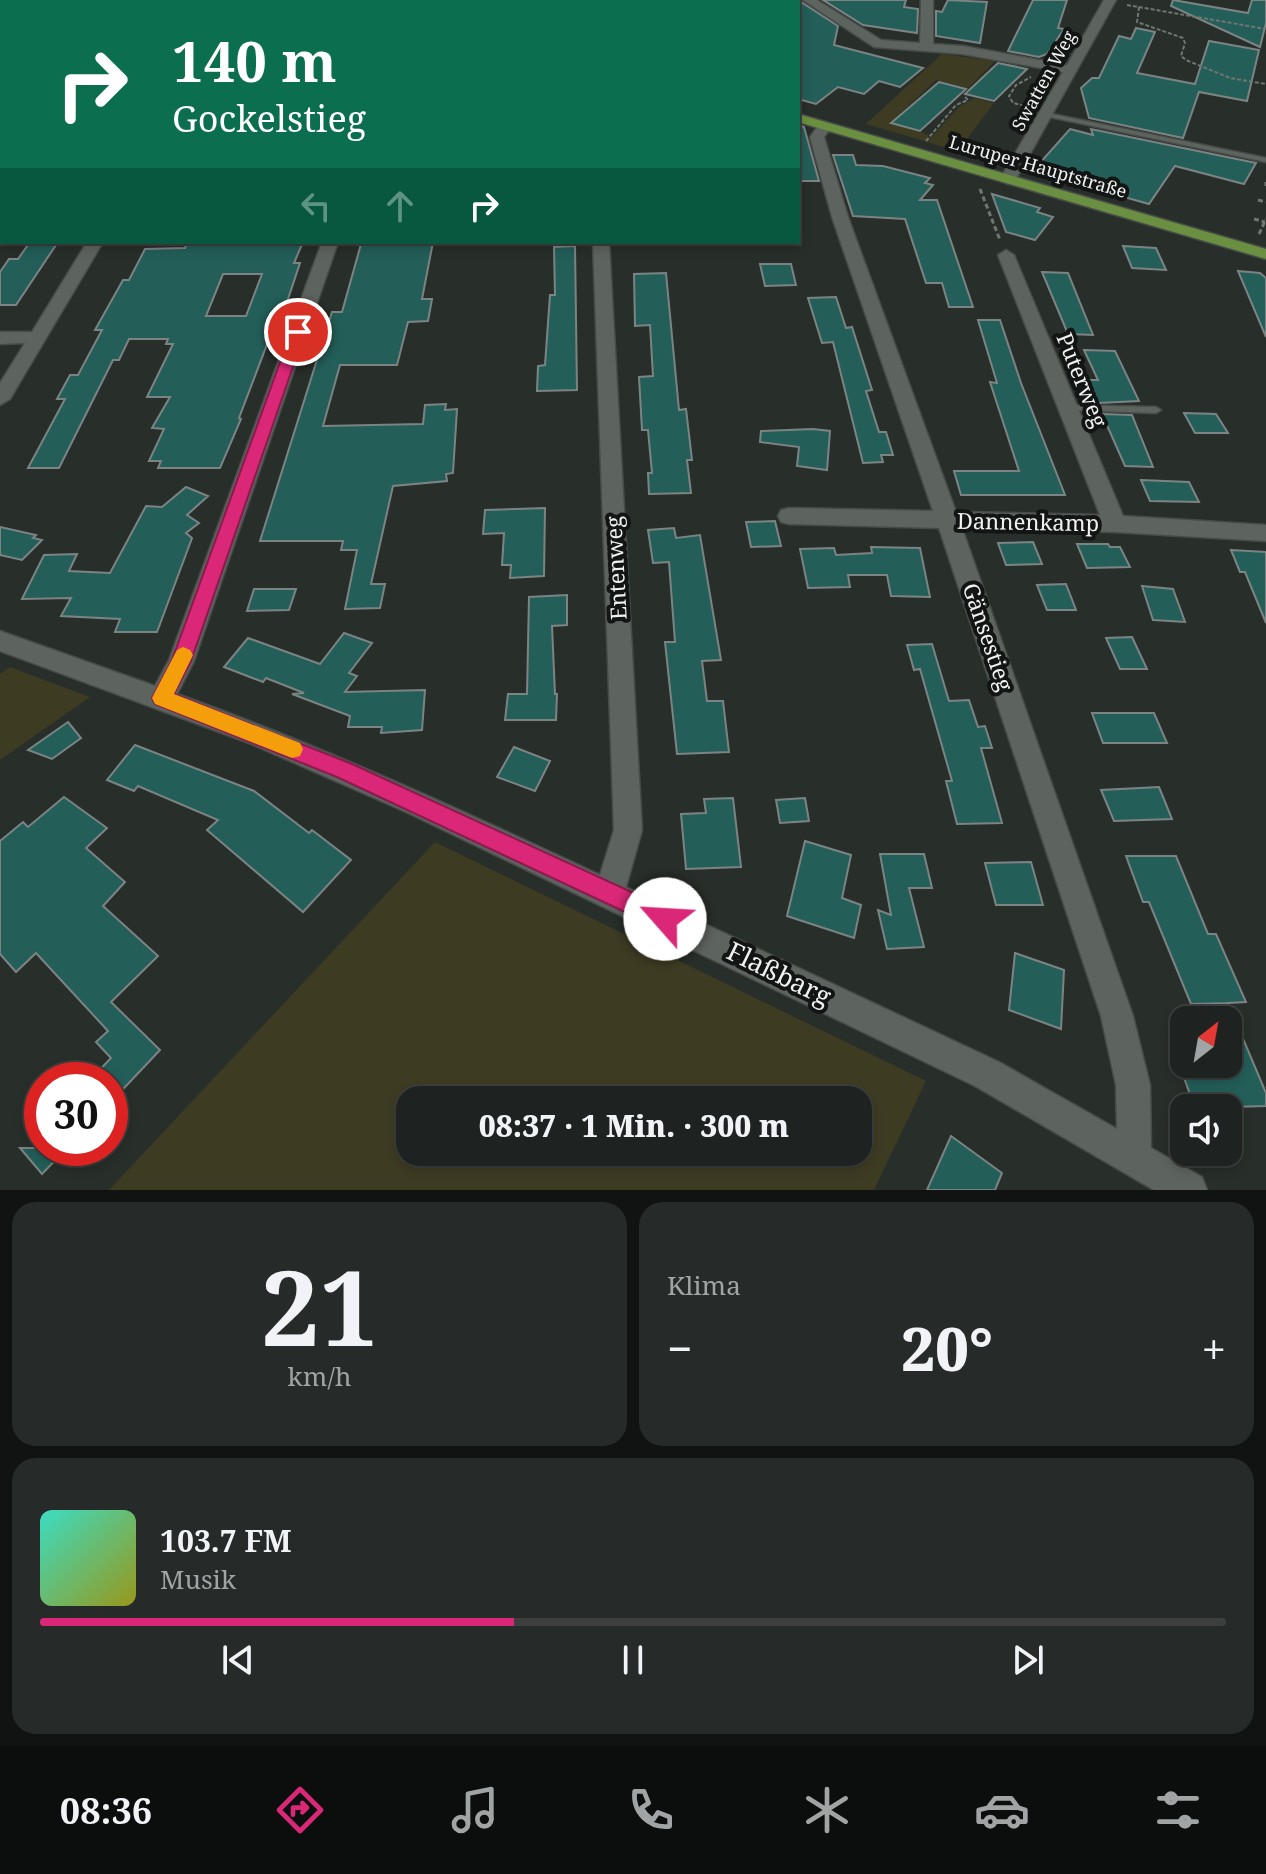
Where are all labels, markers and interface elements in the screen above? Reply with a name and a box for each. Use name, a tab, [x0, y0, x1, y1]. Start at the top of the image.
text: 140 m	[172, 22, 337, 98]
street label: Swatten Weg	[1006, 26, 1081, 135]
icon: right	[40, 32, 144, 136]
text: Gockelstieg	[172, 94, 366, 143]
street label: Luruper Hauptstraße	[947, 129, 1130, 203]
icon: left	[294, 184, 338, 228]
icon: ahead	[378, 184, 422, 228]
icon: right	[462, 184, 506, 228]
pin	[264, 298, 332, 366]
icon: arrive	[276, 310, 320, 354]
street label: Puterweg	[1050, 328, 1116, 432]
street label: Dannenkamp	[957, 505, 1099, 537]
street label: Entenweg	[597, 515, 633, 621]
street label: Gänsestieg	[956, 579, 1021, 695]
position arrow	[623, 877, 707, 961]
street label: Flaßbarg	[721, 932, 838, 1014]
north arrow	[1170, 1006, 1242, 1078]
map controls	[1170, 1006, 1242, 1166]
speed limit sign: 30	[24, 1062, 128, 1166]
button: sound	[1170, 1094, 1242, 1166]
text: 08:37 · 1 Min. · 300 m	[479, 1105, 789, 1146]
text: 21	[261, 1235, 378, 1376]
text: Klima	[667, 1267, 741, 1303]
text: 20°	[901, 1307, 993, 1389]
text: −	[667, 1318, 692, 1378]
text: +	[1201, 1318, 1226, 1378]
text: km/h	[288, 1358, 351, 1394]
text: 103.7 FM	[160, 1520, 292, 1561]
text: Musik	[160, 1561, 236, 1597]
icon: previous	[216, 1638, 260, 1682]
icon: pause	[611, 1638, 655, 1682]
icon: next	[1006, 1638, 1050, 1682]
icon: directions	[272, 1782, 328, 1838]
icon: music	[447, 1782, 503, 1838]
icon: phone	[623, 1782, 679, 1838]
icon: climate	[799, 1782, 855, 1838]
icon: car	[974, 1782, 1030, 1838]
icon: filters	[1150, 1782, 1206, 1838]
text: 08:36	[60, 1786, 152, 1835]

